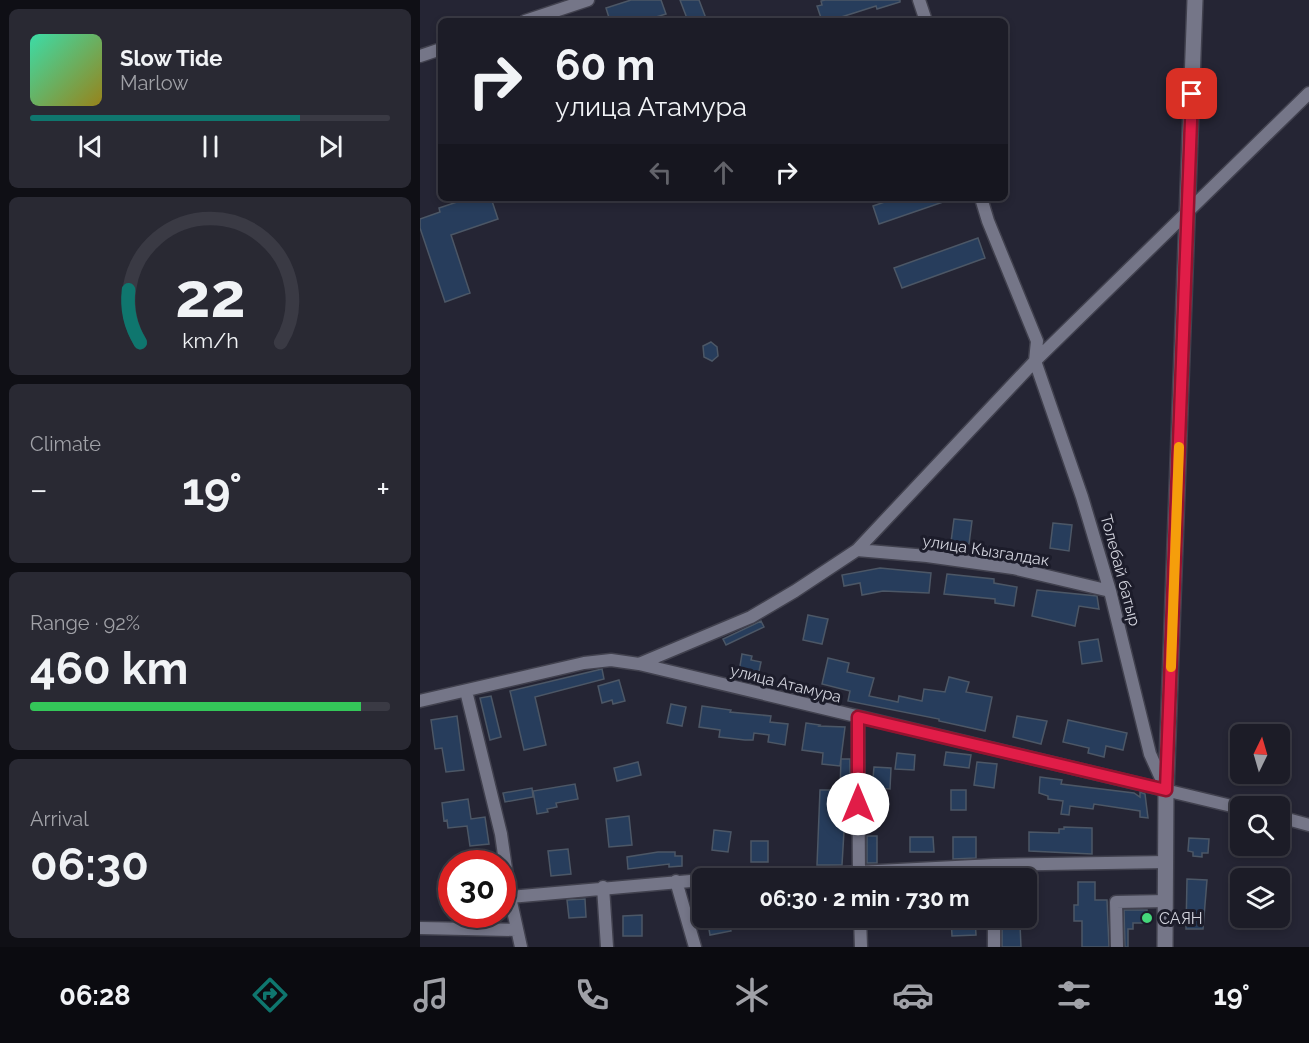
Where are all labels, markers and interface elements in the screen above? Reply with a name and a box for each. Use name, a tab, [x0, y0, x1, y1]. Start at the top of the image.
text: 60 m	[555, 41, 655, 90]
icon: right	[456, 42, 534, 120]
text: Slow Tide	[120, 45, 222, 71]
pin	[1166, 68, 1217, 119]
text: Marlow	[120, 71, 189, 95]
icon: arrive	[1175, 77, 1208, 110]
text: улица Атамура	[555, 91, 747, 122]
icon: previous	[74, 130, 107, 163]
icon: pause	[194, 130, 227, 163]
icon: next	[314, 130, 347, 163]
icon: left	[644, 156, 677, 189]
icon: ahead	[707, 156, 740, 189]
icon: right	[770, 156, 803, 189]
text: 22	[175, 258, 245, 332]
text: km/h	[182, 328, 238, 353]
text: Climate	[30, 432, 101, 456]
text: 19°	[182, 463, 242, 516]
text: −	[30, 470, 48, 509]
text: +	[376, 470, 390, 509]
street label: Толебай батыр	[1096, 512, 1145, 628]
street label: улица Кызгалдак	[921, 531, 1051, 570]
text: Range · 92%	[30, 611, 140, 635]
text: 460 km	[30, 642, 188, 695]
street label: улица Атамура	[728, 661, 843, 706]
north arrow	[1230, 724, 1290, 784]
map controls	[1230, 724, 1290, 928]
position arrow	[826, 772, 890, 836]
button: search	[1230, 796, 1290, 856]
text: Arrival	[30, 807, 89, 831]
text: 06:30	[30, 838, 149, 891]
speed limit sign: 30	[438, 850, 516, 928]
button: layers	[1230, 868, 1290, 928]
text: 06:30 · 2 min · 730 m	[759, 885, 970, 911]
place label: САЯН	[1159, 909, 1203, 928]
marker: САЯН	[1140, 911, 1154, 925]
icon: directions	[249, 974, 291, 1016]
icon: music	[410, 974, 452, 1016]
icon: phone	[571, 974, 613, 1016]
icon: climate	[731, 974, 773, 1016]
icon: car	[892, 974, 934, 1016]
icon: filters	[1053, 974, 1095, 1016]
text: 06:28	[59, 980, 131, 1011]
text: 19°	[1213, 980, 1250, 1011]

